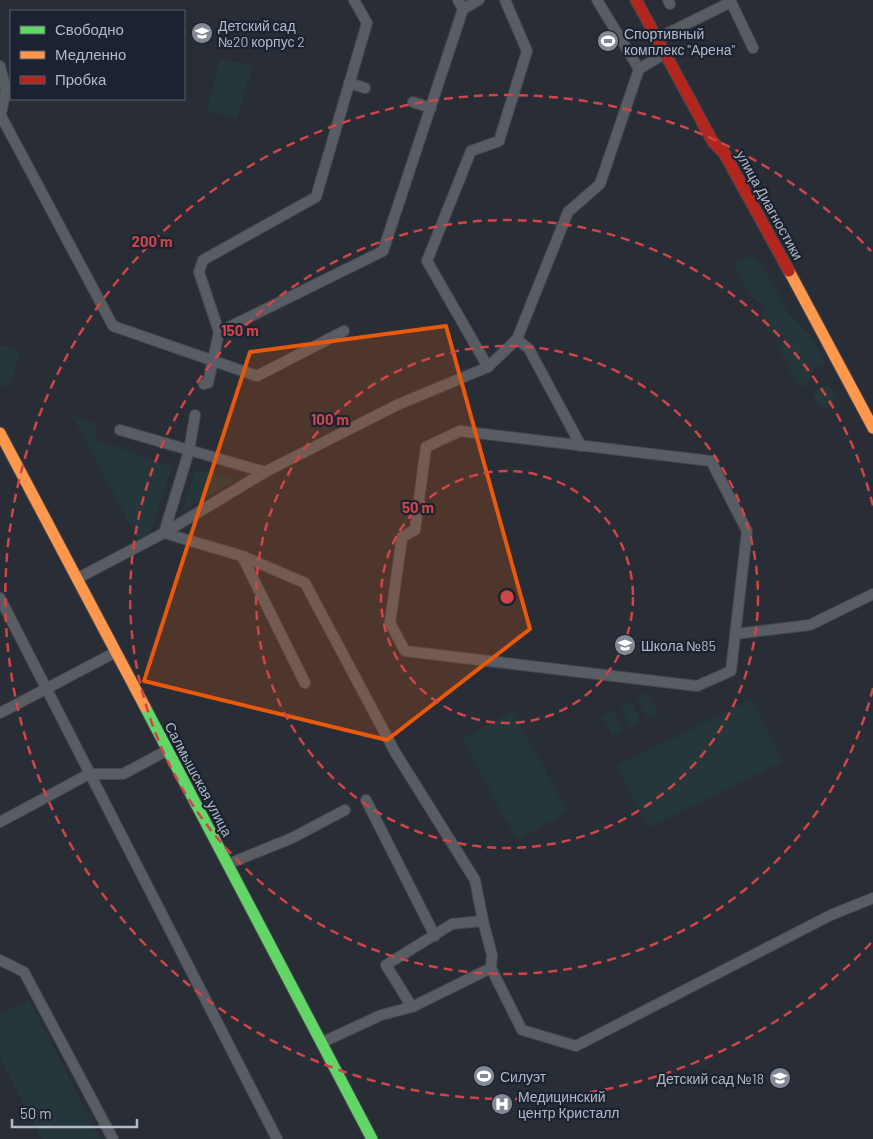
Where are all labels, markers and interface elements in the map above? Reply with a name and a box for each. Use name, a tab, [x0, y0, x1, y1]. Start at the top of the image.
legend	[10, 10, 185, 100]
place label: Детский сад №20 корпус 2	[218, 17, 305, 50]
text: Свободно	[55, 20, 124, 38]
school or university icon: Детский сад №20 корпус 2	[190, 21, 214, 45]
place label: Спортивный комплекс "Арена"	[624, 25, 735, 58]
sports icon: Спортивный комплекс "Арена"	[596, 29, 620, 53]
text: Медленно	[55, 45, 126, 63]
text: Пробка	[55, 70, 107, 88]
street label: улица Диагностики	[733, 147, 807, 263]
text: 200 m	[131, 232, 173, 250]
text: 150 m	[221, 321, 259, 339]
text: 100 m	[311, 410, 349, 428]
text: 50 m	[402, 498, 434, 516]
centre of rings	[498, 588, 516, 606]
school or university icon: Школа №85	[613, 633, 637, 657]
place label: Школа №85	[641, 637, 716, 654]
street label: Салмышская улица	[162, 719, 236, 839]
sports icon: Силуэт	[472, 1064, 496, 1088]
school or university icon: Детский сад №18	[768, 1066, 792, 1090]
place label: Силуэт	[500, 1068, 547, 1085]
place label: Детский сад №18	[656, 1070, 764, 1087]
place label: Медицинский центр Кристалл	[518, 1088, 620, 1121]
hospital icon: Медицинский центр Кристалл	[490, 1092, 514, 1116]
scale bar	[12, 1096, 138, 1128]
text: 50 m	[20, 1104, 52, 1122]

